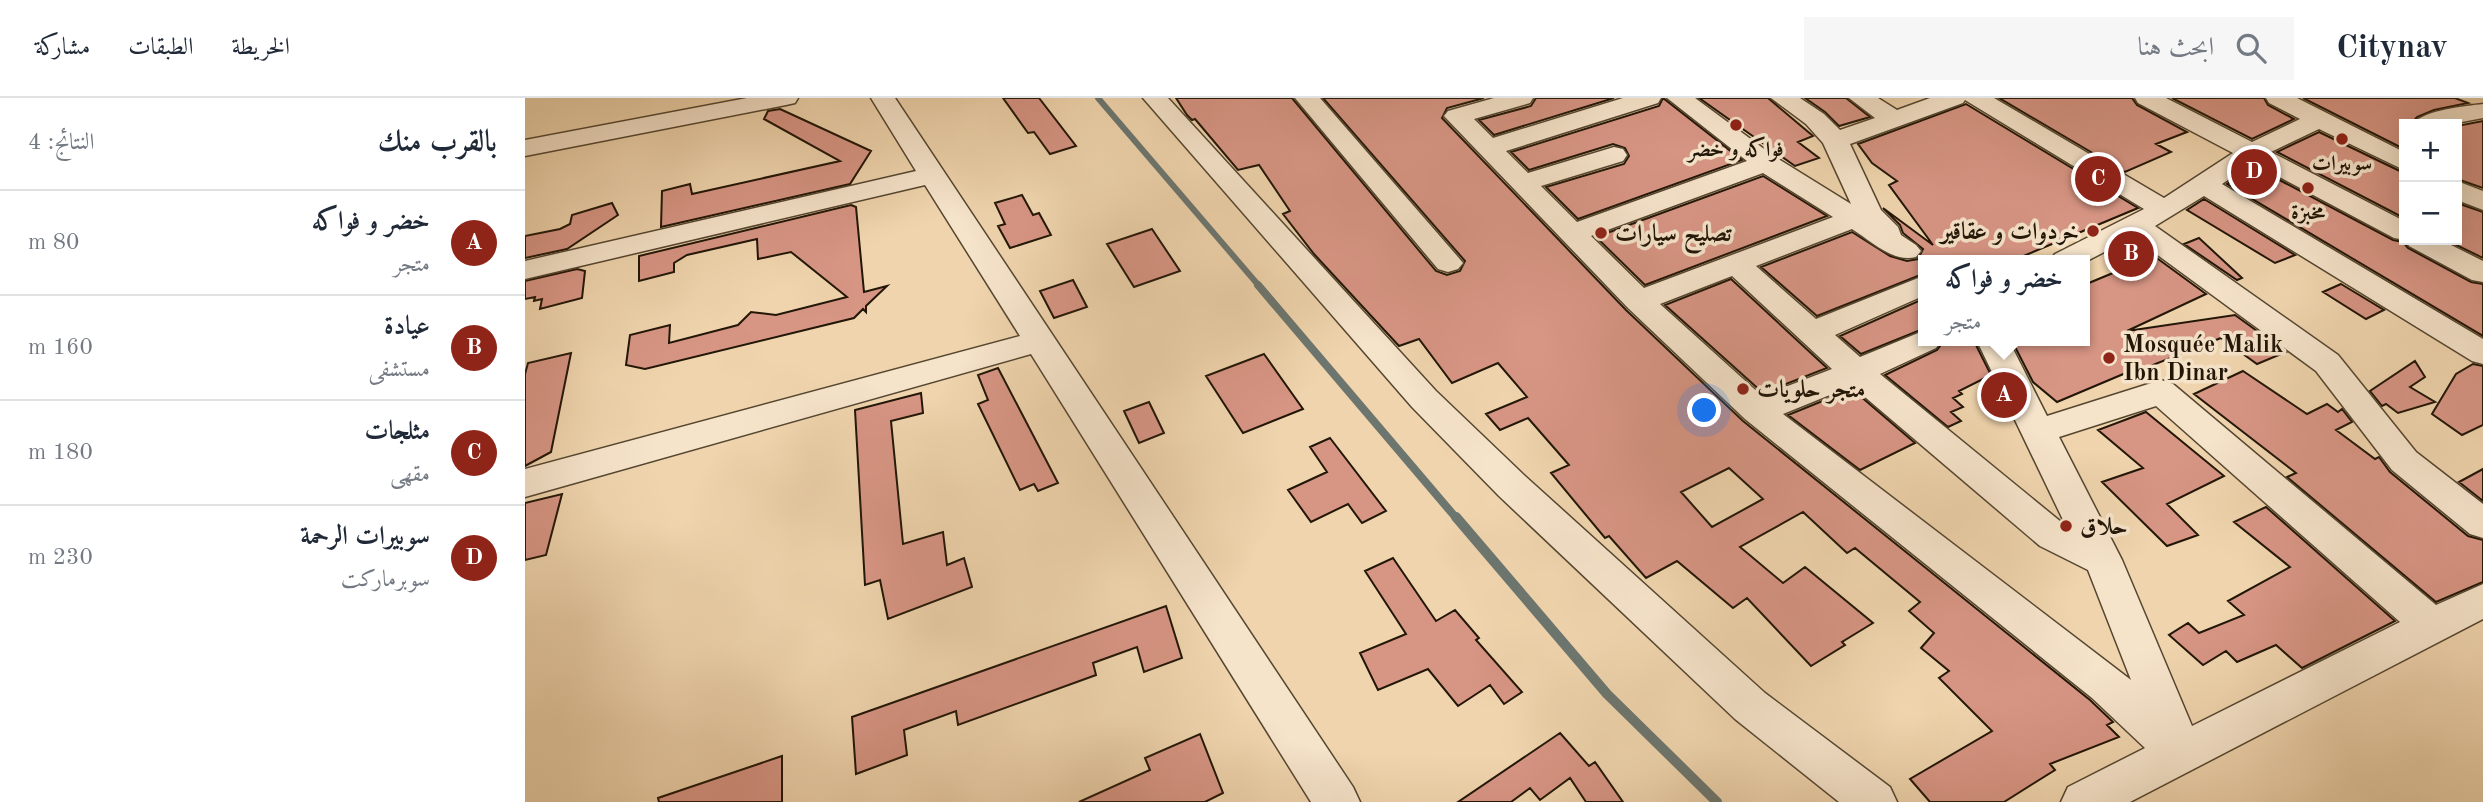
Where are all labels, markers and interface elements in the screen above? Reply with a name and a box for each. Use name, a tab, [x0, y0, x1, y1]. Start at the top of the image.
search box	[1804, 17, 2294, 80]
icon: search	[2232, 29, 2270, 67]
text: Citynav	[2336, 32, 2448, 65]
text: ابحث هنا	[2138, 35, 2214, 61]
text: مشاركة	[35, 36, 90, 60]
text: الطبقات	[128, 36, 194, 60]
text: الخريطة	[232, 36, 290, 60]
marker: فواكه و خضر	[1728, 117, 1744, 133]
map controls	[2399, 119, 2462, 245]
button: +	[2399, 119, 2462, 182]
text: بالقرب منك	[378, 128, 497, 158]
text: النتائج: 4	[28, 131, 95, 154]
marker: سوبيرات	[2334, 131, 2350, 147]
place label: فواكه و خضر	[1685, 136, 1784, 163]
pin: D	[2231, 146, 2277, 198]
pin: C	[2075, 153, 2121, 205]
place label: سوبيرات	[2312, 154, 2372, 176]
marker: مخبزة	[2300, 180, 2316, 196]
button: −	[2399, 182, 2462, 245]
place label: مخبزة	[2291, 203, 2326, 225]
text: خضر و فواكه	[312, 209, 430, 235]
place label: خردوات و عقاقير	[1938, 220, 2079, 246]
place label: تصليح سيارات	[1615, 222, 1733, 255]
marker: خردوات و عقاقير	[2085, 223, 2101, 239]
marker: تصليح سيارات	[1593, 225, 1609, 241]
pin: B	[2108, 228, 2154, 280]
text: 80 m	[28, 231, 79, 254]
text: A	[465, 231, 483, 254]
text: متجر	[394, 253, 430, 276]
popup	[1918, 255, 2090, 346]
text: خضر و فواكه	[1945, 267, 2063, 293]
text: متجر	[1945, 311, 1981, 334]
text: عيادة	[384, 314, 430, 340]
place label: Mosquée Malik Ibn Dinar	[2123, 334, 2283, 386]
text: 160 m	[28, 336, 93, 359]
text: B	[466, 336, 482, 359]
marker: Mosquée Malik Ibn Dinar	[2101, 350, 2117, 366]
text: مستشفى	[369, 358, 430, 381]
pin: A	[1981, 369, 2027, 421]
place label: متجر حلويات	[1757, 378, 1865, 404]
marker: متجر حلويات	[1735, 381, 1751, 397]
your location	[1687, 393, 1721, 427]
text: مثلجات	[365, 419, 430, 445]
text: 180 m	[28, 441, 93, 464]
text: C	[466, 441, 482, 464]
text: مقهى	[390, 463, 430, 486]
place label: حلاق	[2080, 516, 2128, 540]
marker: حلاق	[2058, 518, 2074, 534]
text: سوبيرات الرحمة	[300, 524, 430, 550]
text: 230 m	[28, 546, 93, 569]
text: D	[465, 546, 483, 569]
text: سوبرماركت	[341, 568, 430, 591]

